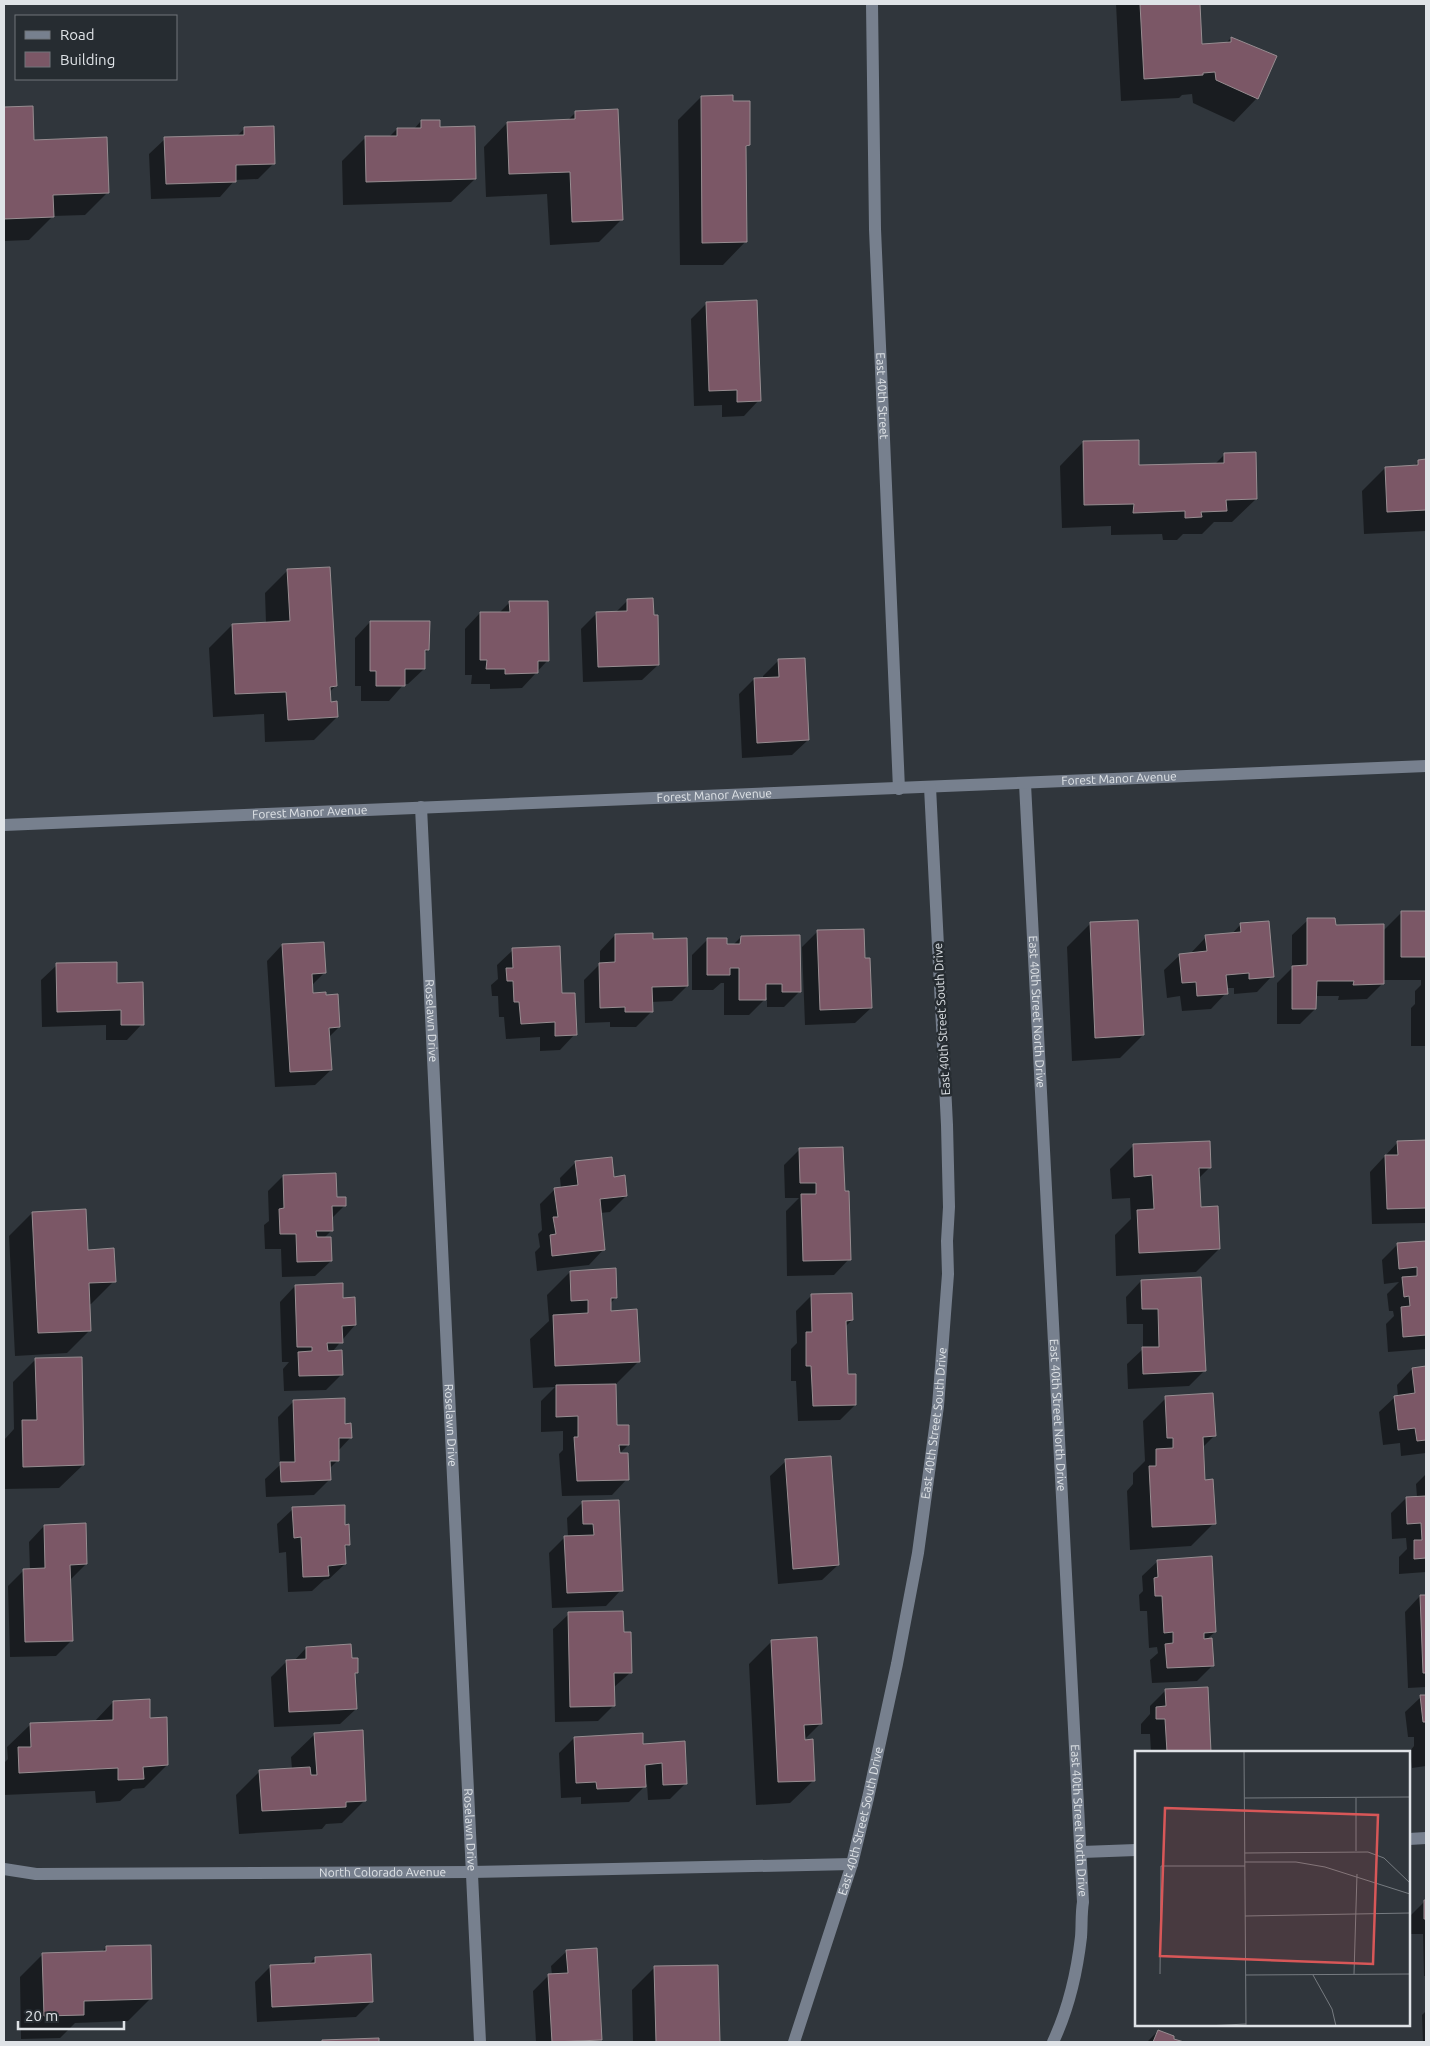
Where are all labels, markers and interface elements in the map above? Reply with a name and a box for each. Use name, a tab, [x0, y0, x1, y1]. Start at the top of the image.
legend	[15, 15, 178, 80]
text: Road	[60, 26, 95, 43]
text: Building	[60, 51, 115, 68]
street label: East 40th Street	[874, 352, 891, 440]
street label: Forest Manor Avenue	[1061, 769, 1177, 787]
street label: Forest Manor Avenue	[656, 786, 772, 804]
street label: Forest Manor Avenue	[252, 803, 368, 821]
street label: East 40th Street North Drive	[1027, 935, 1048, 1088]
street label: East 40th Street South Drive	[931, 943, 952, 1096]
street label: Roselawn Drive	[423, 979, 440, 1062]
street label: East 40th Street North Drive	[1048, 1339, 1069, 1492]
street label: East 40th Street South Drive	[918, 1347, 948, 1500]
street label: Roselawn Drive	[443, 1384, 460, 1467]
street label: East 40th Street North Drive	[1069, 1744, 1090, 1897]
street label: East 40th Street South Drive	[835, 1745, 885, 1897]
inset map	[1135, 1751, 1410, 2026]
street label: Roselawn Drive	[462, 1788, 479, 1872]
street label: North Colorado Avenue	[319, 1865, 446, 1879]
scale bar	[18, 1998, 124, 2030]
text: 20 m	[25, 2007, 58, 2024]

